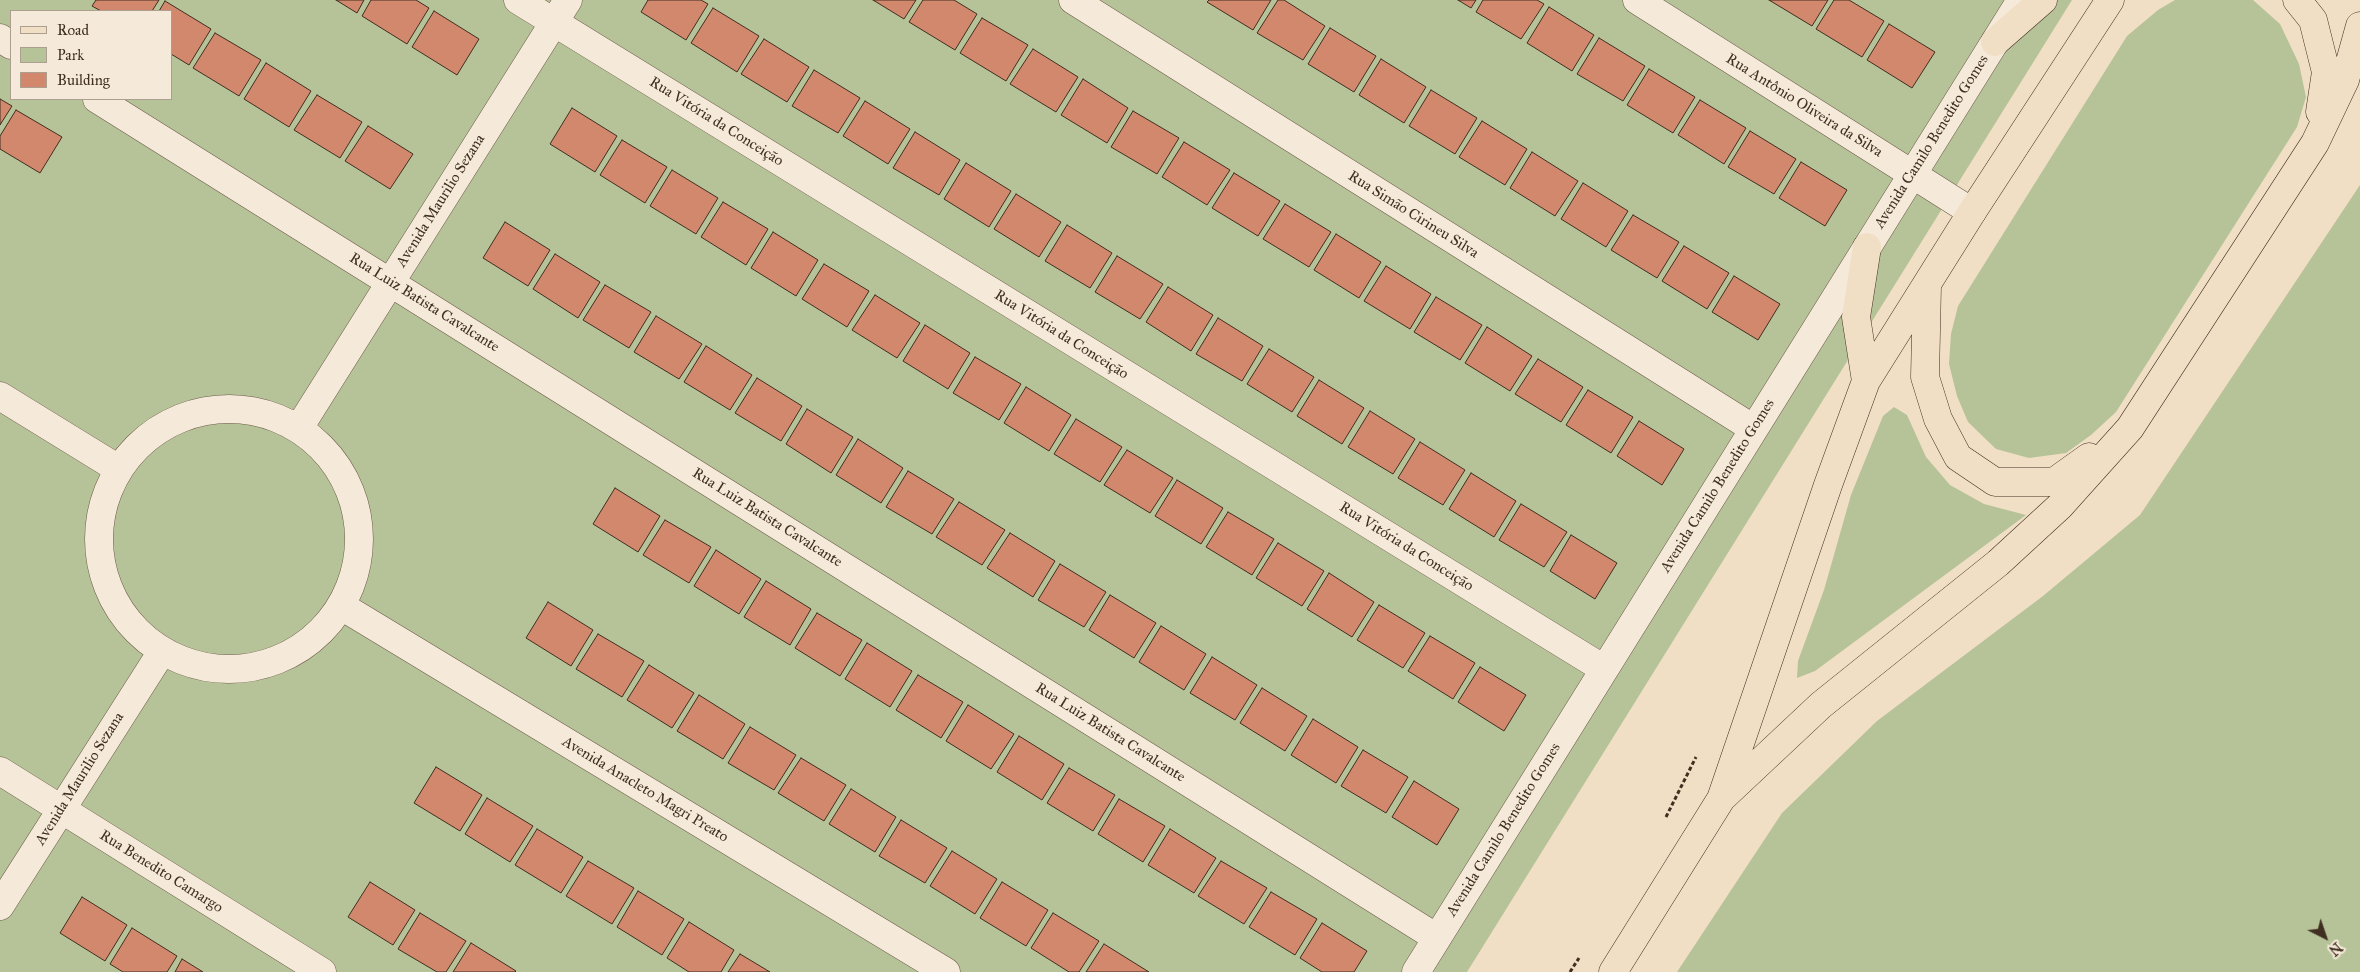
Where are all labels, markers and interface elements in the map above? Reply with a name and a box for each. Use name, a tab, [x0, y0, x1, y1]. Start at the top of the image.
legend	[10, 10, 172, 100]
text: Road	[57, 21, 89, 39]
text: Park	[57, 46, 84, 64]
street label: Rua Antônio Oliveira da Silva	[1722, 50, 1886, 162]
street label: Avenida Camilo Benedito Gomes	[1871, 52, 1993, 232]
text: Building	[57, 71, 110, 89]
street label: Rua Vitória da Conceição	[646, 73, 786, 171]
street label: Avenida Maurilio Sezana	[393, 131, 489, 271]
street label: Rua Simão Cirineu Silva	[1344, 168, 1482, 262]
street label: Rua Luiz Batista Cavalcante	[346, 249, 502, 357]
street label: Rua Vitória da Conceição	[991, 286, 1131, 384]
street label: Avenida Camilo Benedito Gomes	[1657, 396, 1779, 576]
street label: Rua Luiz Batista Cavalcante	[689, 464, 845, 572]
street label: Rua Vitória da Conceição	[1336, 498, 1476, 596]
street label: Rua Luiz Batista Cavalcante	[1032, 679, 1188, 787]
street label: Avenida Maurilio Sezana	[32, 709, 128, 849]
street label: Avenida Anacleto Magri Preato	[559, 733, 731, 847]
street label: Avenida Camilo Benedito Gomes	[1443, 740, 1565, 920]
street label: Rua Benedito Camargo	[96, 827, 226, 917]
north arrow	[2300, 912, 2350, 962]
text: N	[2325, 938, 2345, 959]

